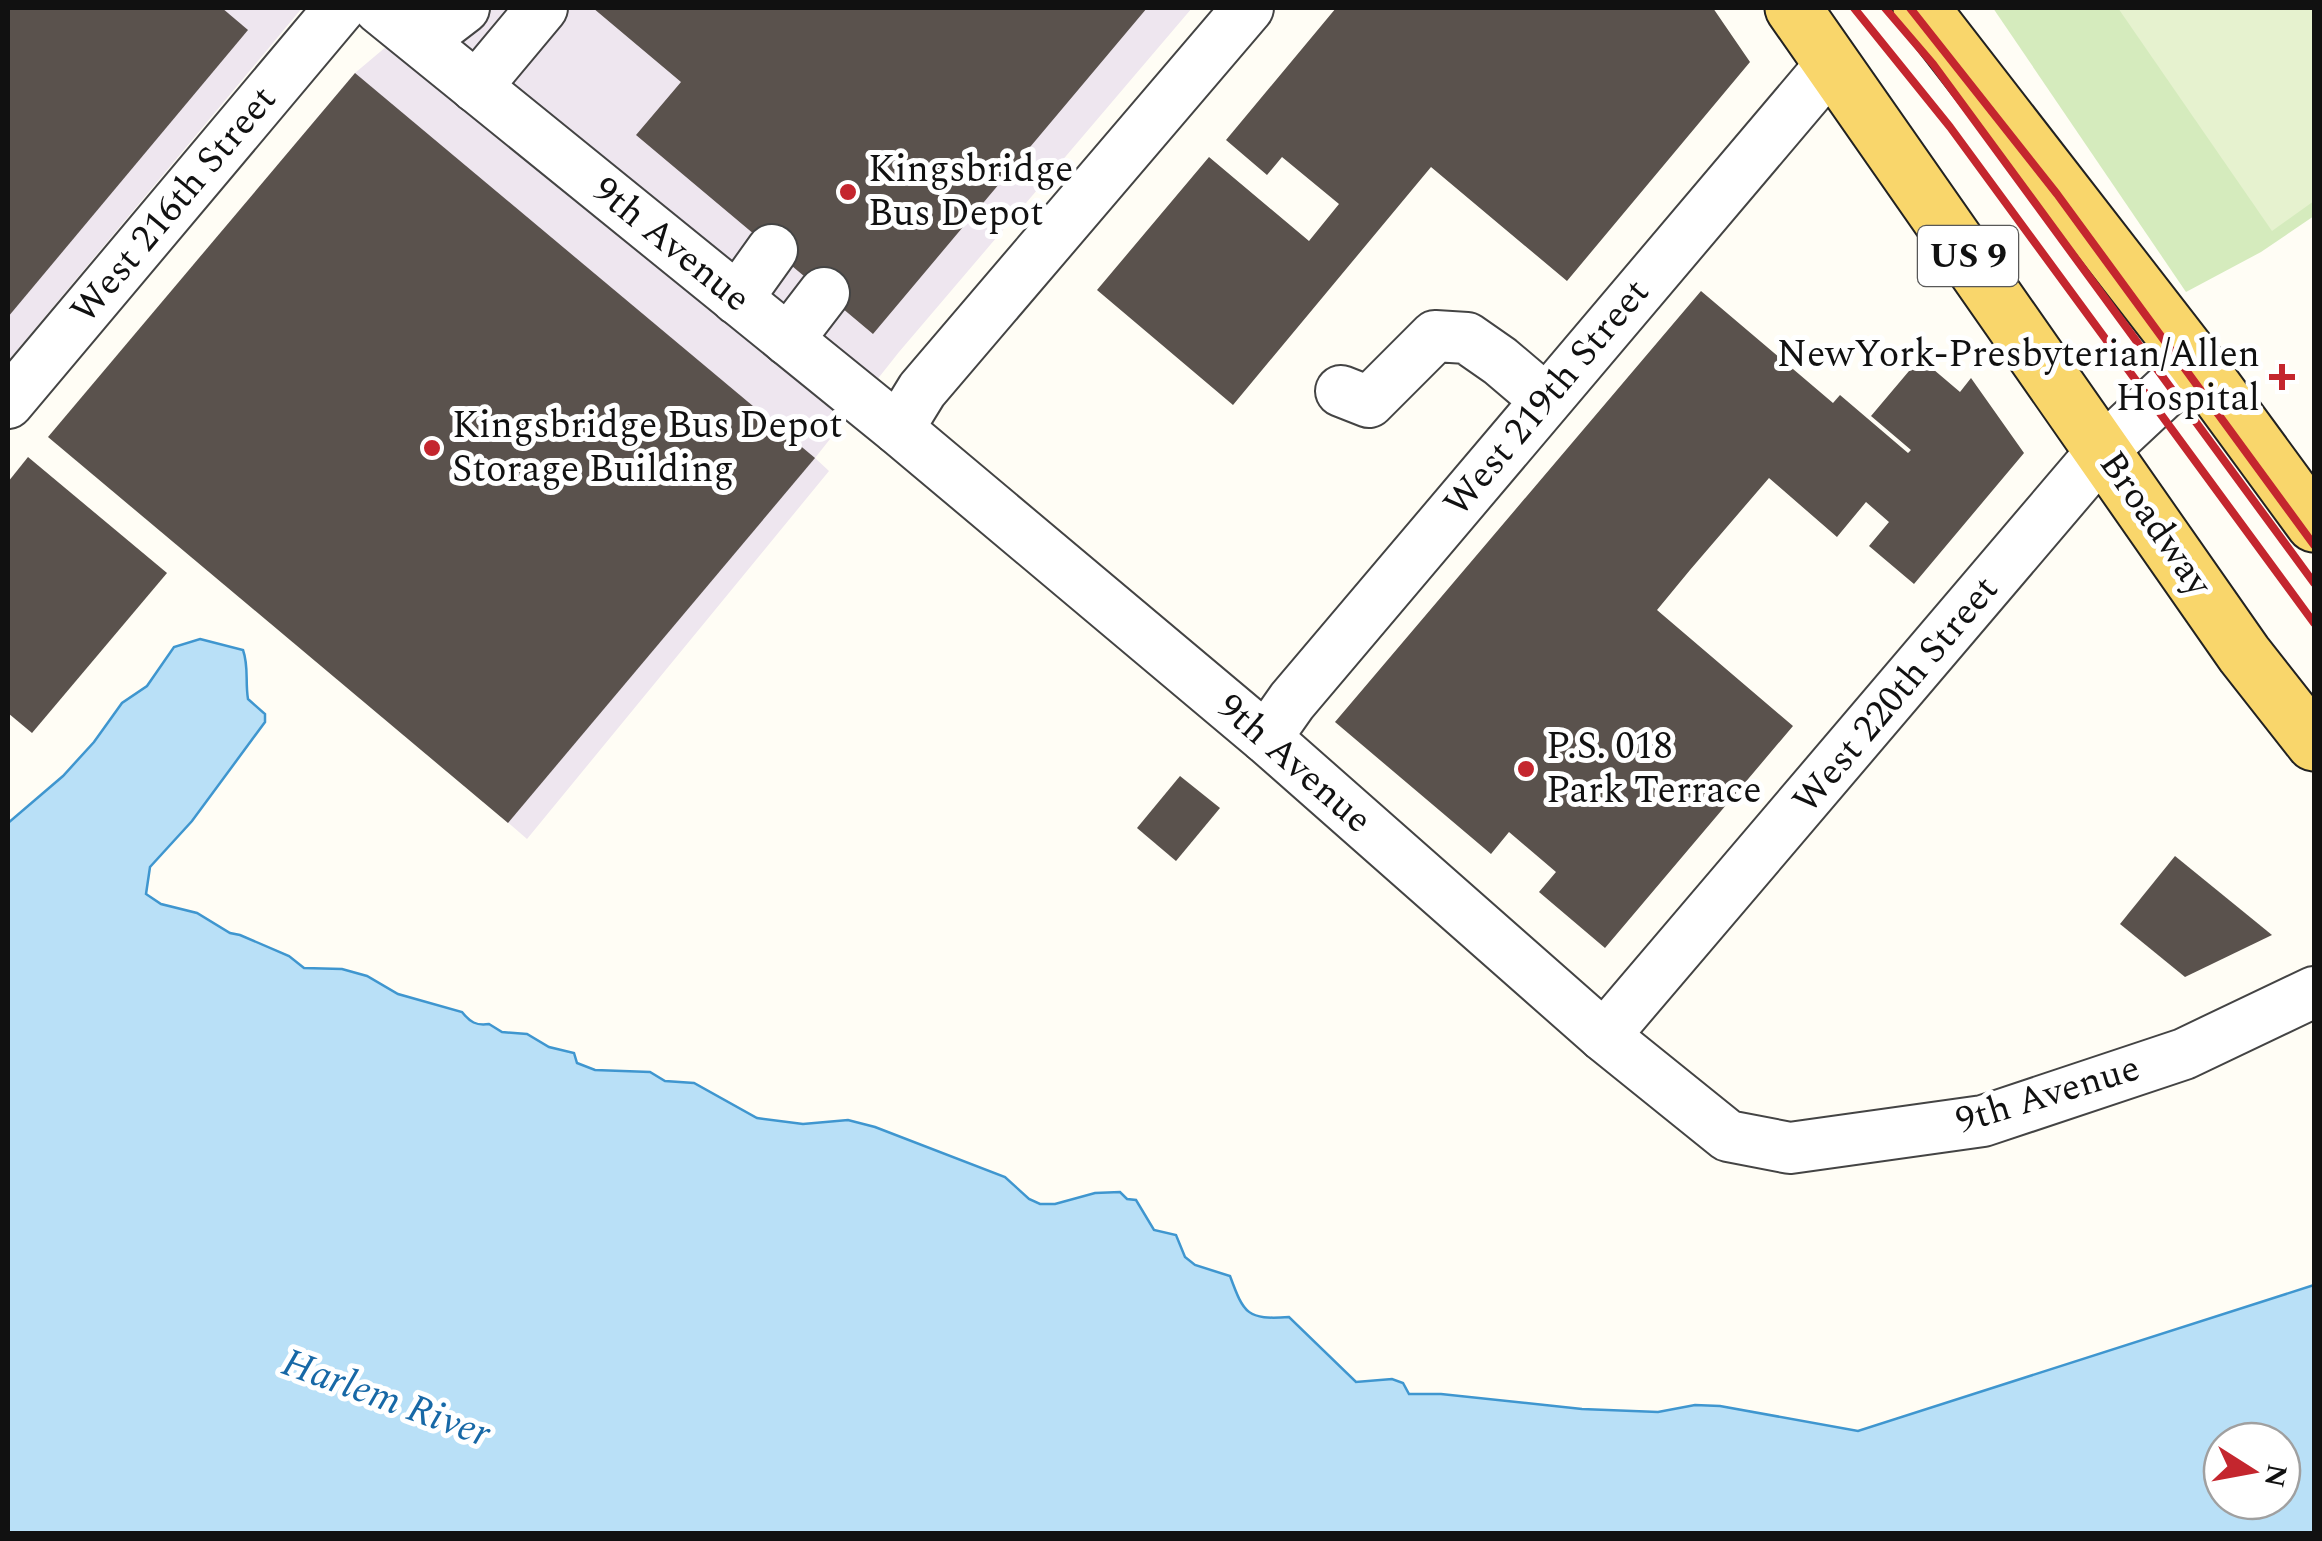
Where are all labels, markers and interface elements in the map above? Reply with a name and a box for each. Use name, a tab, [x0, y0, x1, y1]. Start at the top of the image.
street label: West 216th Street	[57, 73, 291, 337]
place label: Kingsbridge Bus Depot	[868, 141, 1073, 243]
street label: 9th Avenue	[579, 163, 763, 327]
marker: Kingsbridge Bus Depot	[837, 181, 859, 203]
road number: US 9	[1918, 226, 2018, 286]
street label: West 219th Street	[1430, 266, 1664, 530]
place label: NewYork-Presbyterian/Allen Hospital	[1777, 326, 2260, 428]
marker: NewYork-Presbyterian/Allen Hospital	[2269, 364, 2295, 390]
place label: Kingsbridge Bus Depot Storage Building	[452, 397, 843, 499]
marker: Kingsbridge Bus Depot Storage Building	[421, 437, 443, 459]
street label: Broadway	[2084, 439, 2227, 610]
street label: West 220th Street	[1779, 563, 2013, 827]
street label: 9th Avenue	[1203, 680, 1385, 848]
place label: P.S. 018 Park Terrace	[1546, 718, 1762, 820]
marker: P.S. 018 Park Terrace	[1515, 758, 1537, 780]
street label: 9th Avenue	[1949, 1040, 2147, 1150]
water label: Harlem River	[273, 1333, 500, 1465]
north arrow	[2202, 1421, 2302, 1521]
text: N	[2252, 1460, 2298, 1491]

